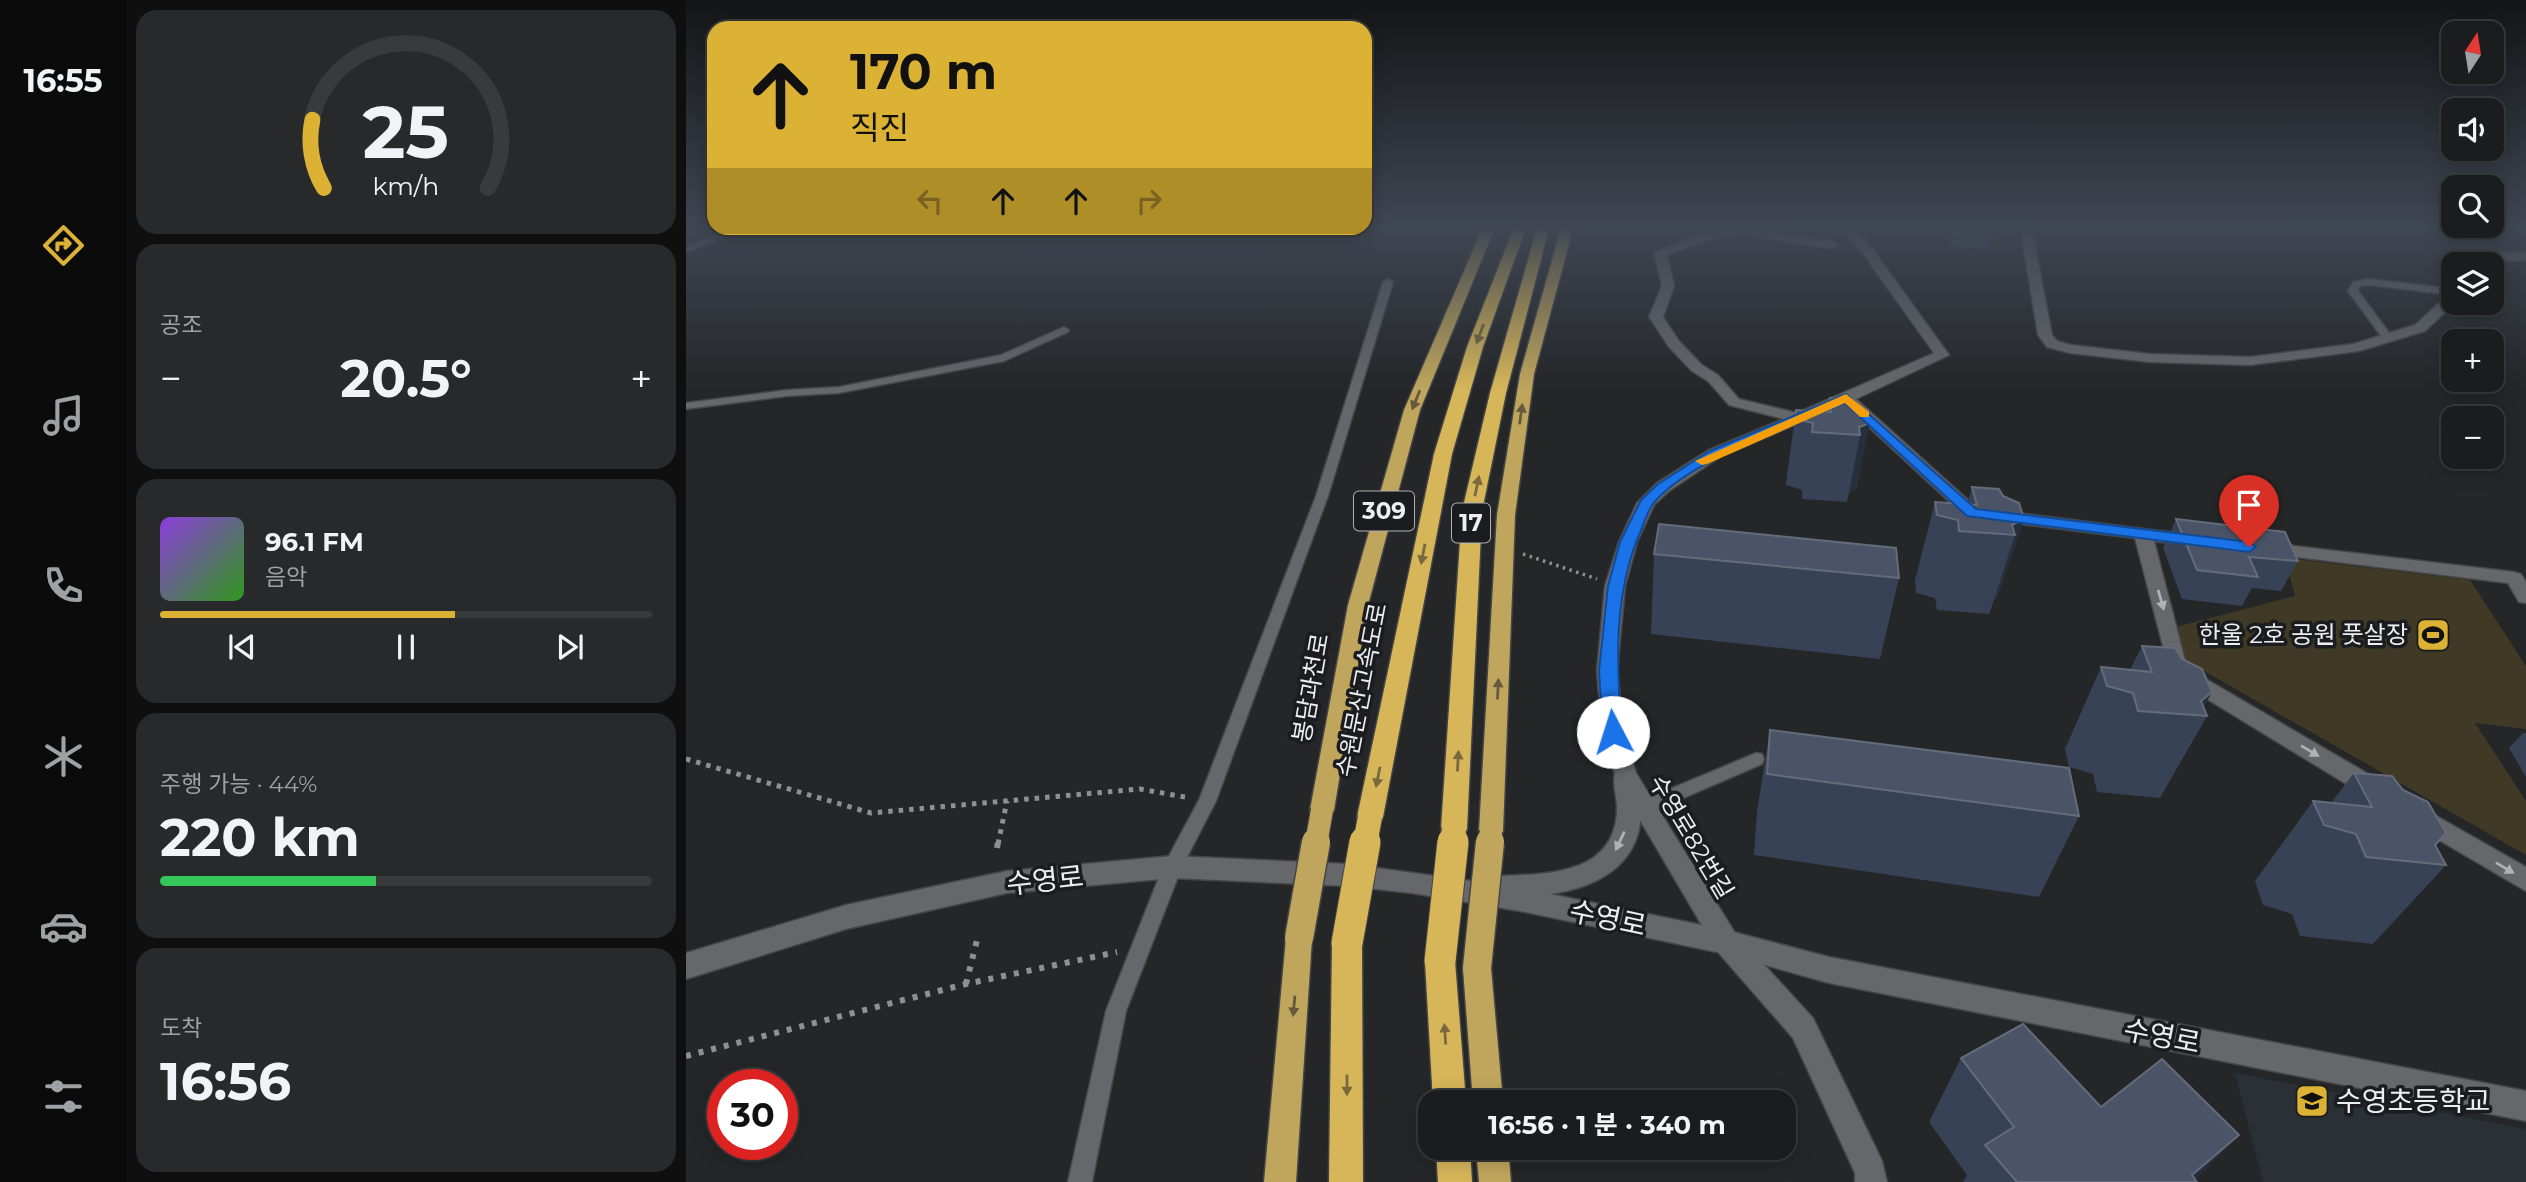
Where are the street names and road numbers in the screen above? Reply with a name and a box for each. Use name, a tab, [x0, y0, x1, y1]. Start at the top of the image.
road number: 309	[1354, 491, 1414, 530]
road number: 17	[1452, 503, 1490, 542]
street label: 수원문산고속도로	[1330, 600, 1393, 779]
street label: 봉담과천로	[1287, 631, 1334, 745]
street label: 수영로82번길	[1643, 770, 1740, 904]
street label: 수영로	[1005, 859, 1085, 901]
street label: 수영로	[1567, 893, 1649, 943]
street label: 수영로	[2121, 1012, 2203, 1060]

